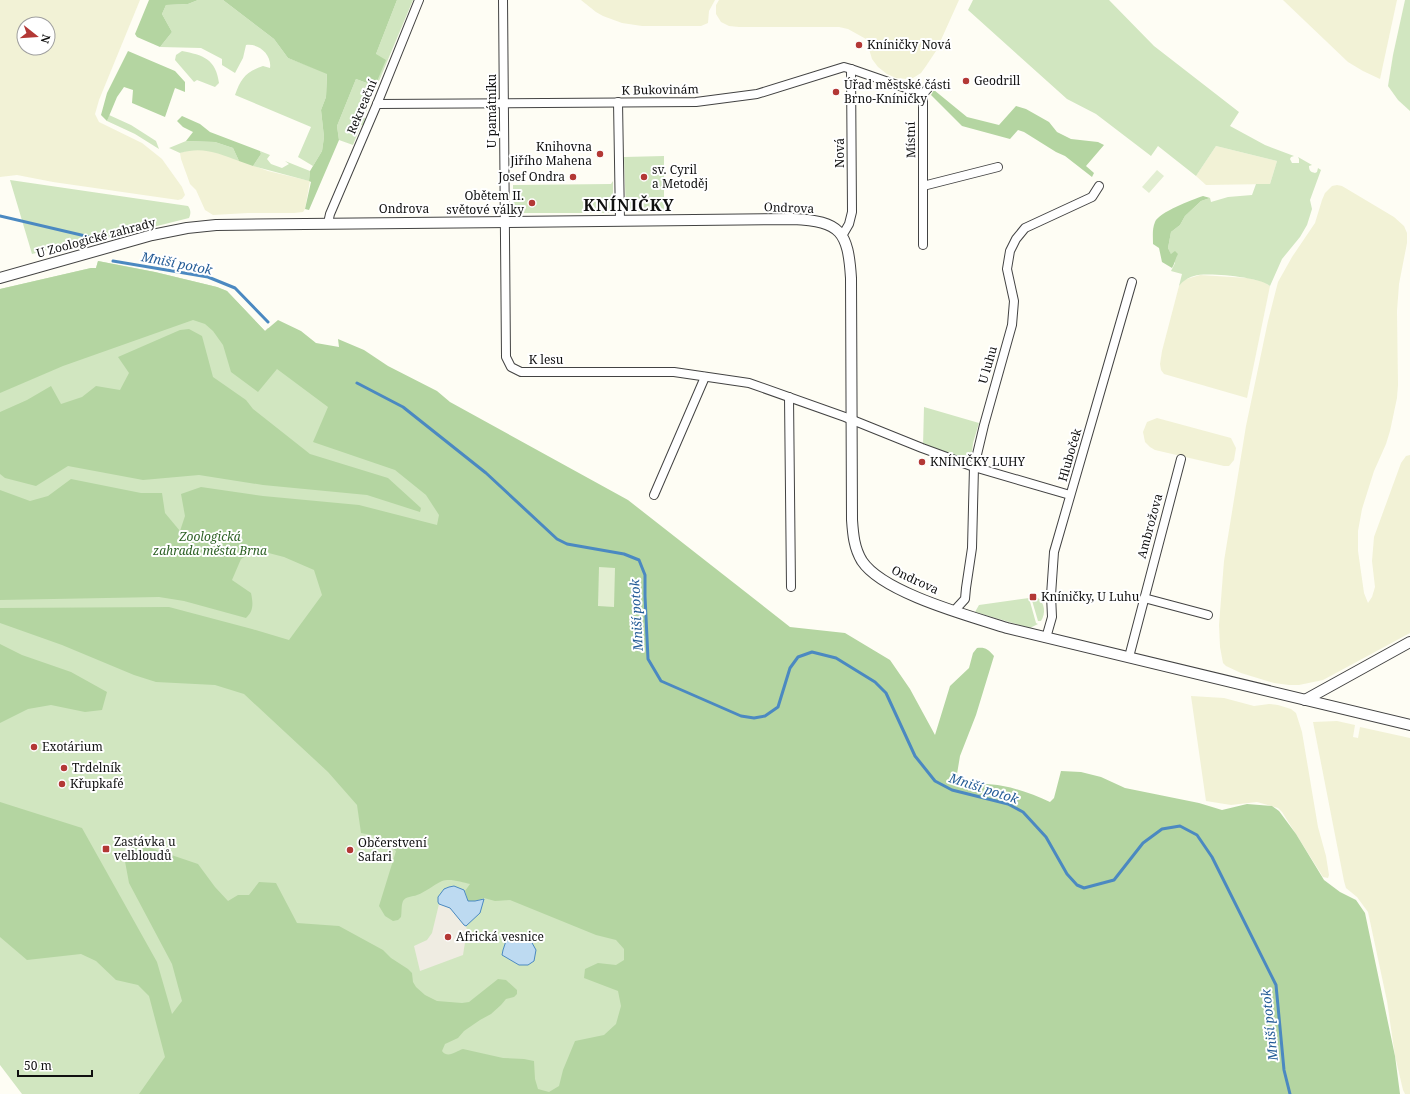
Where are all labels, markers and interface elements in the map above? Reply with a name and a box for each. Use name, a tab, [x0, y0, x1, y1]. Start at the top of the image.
north arrow	[16, 16, 56, 56]
text: N	[38, 33, 54, 46]
place label: Kníničky Nová	[867, 36, 951, 53]
marker: Kníničky Nová	[854, 40, 864, 50]
place label: Geodrill	[974, 72, 1020, 89]
street label: U památníku	[483, 73, 500, 148]
place label: Úřad městské části Brno-Kníničky	[844, 76, 951, 107]
marker: Geodrill	[961, 76, 971, 86]
street label: Rekreační	[342, 77, 381, 137]
street label: K Bukovinám	[621, 80, 699, 99]
marker: Úřad městské části Brno-Kníničky	[831, 87, 841, 97]
street label: Místní	[902, 122, 919, 158]
place label: Knihovna Jiřího Mahena	[509, 138, 592, 169]
street label: Nová	[831, 138, 848, 168]
marker: Knihovna Jiřího Mahena	[595, 149, 605, 159]
place label: sv. Cyril a Metoděj	[652, 161, 708, 192]
place label: Josef Ondra	[497, 168, 565, 185]
marker: Josef Ondra	[568, 172, 578, 182]
marker: sv. Cyril a Metoděj	[639, 172, 649, 182]
place label: Obětem II. světové války	[446, 187, 524, 218]
district label: KNÍNIČKY	[583, 194, 675, 216]
marker: Obětem II. světové války	[527, 198, 537, 208]
street label: Ondrova	[764, 198, 815, 217]
street label: Ondrova	[379, 200, 429, 217]
street label: U Zoologické zahrady	[34, 213, 158, 262]
water label: Mniší potok	[139, 247, 215, 279]
street label: U luhu	[974, 344, 1001, 386]
street label: K lesu	[529, 351, 564, 368]
street label: Hluboček	[1054, 425, 1085, 483]
place label: KNÍNIČKY LUHY	[930, 453, 1026, 470]
marker: KNÍNIČKY LUHY	[917, 457, 927, 467]
street label: Ambrožova	[1133, 491, 1166, 560]
park label: Zoologická zahrada města Brna	[152, 528, 267, 559]
street label: Ondrova	[889, 561, 942, 598]
water label: Mniší potok	[625, 578, 647, 652]
place label: Kníničky, U Luhu	[1041, 588, 1140, 605]
marker: Kníničky, U Luhu	[1028, 592, 1038, 602]
place label: Exotárium	[42, 738, 103, 755]
marker: Exotárium	[29, 742, 39, 752]
place label: Trdelník	[72, 759, 122, 776]
marker: Trdelník	[59, 763, 69, 773]
water label: Mniší potok	[946, 768, 1022, 808]
place label: Křupkafé	[70, 775, 124, 792]
marker: Křupkafé	[57, 779, 67, 789]
place label: Zastávka u velbloudů	[114, 833, 176, 864]
place label: Občerstvení Safari	[358, 834, 427, 865]
marker: Zastávka u velbloudů	[101, 844, 111, 854]
marker: Občerstvení Safari	[345, 845, 355, 855]
place label: Africká vesnice	[456, 928, 544, 945]
marker: Africká vesnice	[443, 932, 453, 942]
water label: Mniší potok	[1256, 988, 1282, 1063]
scale bar	[18, 1052, 92, 1078]
text: 50 m	[24, 1057, 52, 1074]

